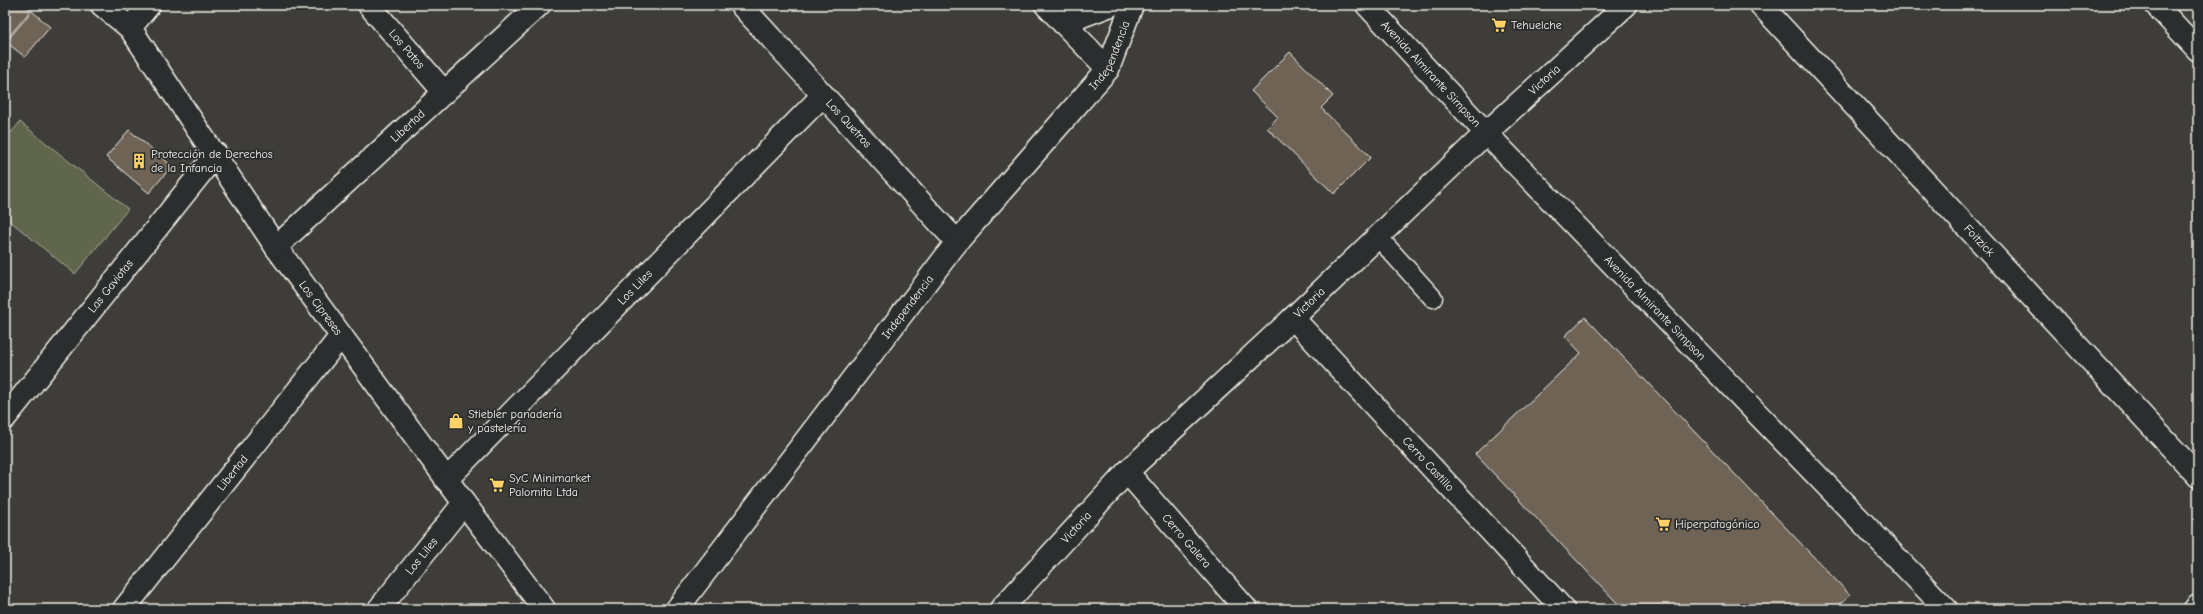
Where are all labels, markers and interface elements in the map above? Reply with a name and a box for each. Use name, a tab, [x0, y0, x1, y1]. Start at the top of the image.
supermarket icon: Tehuelche	[1490, 16, 1508, 34]
street label: Avenida Almirante Simpson	[1378, 18, 1484, 130]
place label: Tehuelche	[1511, 18, 1562, 32]
street label: Independencia	[1086, 19, 1132, 93]
street label: Los Patos	[386, 26, 428, 72]
street label: Victoria	[1526, 62, 1563, 98]
street label: Los Quetros	[823, 96, 874, 151]
street label: Libertad	[388, 107, 428, 145]
place label: Protección de Derechos de la Infancia	[151, 147, 273, 175]
building icon: Protección de Derechos de la Infancia	[130, 152, 148, 170]
street label: Foitzick	[1961, 222, 1998, 259]
street label: Avenida Almirante Simpson	[1601, 253, 1709, 363]
street label: Las Gaviotas	[85, 257, 136, 315]
street label: Los Liles	[615, 267, 655, 308]
street label: Independencia	[879, 272, 936, 342]
street label: Los Cipreses	[296, 278, 345, 338]
street label: Victoria	[1291, 284, 1328, 321]
place label: Stiebler panadería y pastelería	[467, 407, 562, 435]
shop icon: Stiebler panadería y pastelería	[447, 412, 465, 430]
street label: Cerro Castillo	[1400, 434, 1457, 494]
street label: Libertad	[214, 452, 251, 493]
place label: SyC Minimarket Palomita Ltda	[509, 471, 591, 499]
supermarket icon: SyC Minimarket Palomita Ltda	[488, 476, 506, 494]
street label: Victoria	[1058, 509, 1094, 546]
street label: Cerro Galera	[1159, 511, 1214, 571]
supermarket icon: Hiperpatagónico	[1654, 515, 1672, 533]
place label: Hiperpatagónico	[1675, 517, 1760, 531]
street label: Los Liles	[402, 535, 441, 577]

